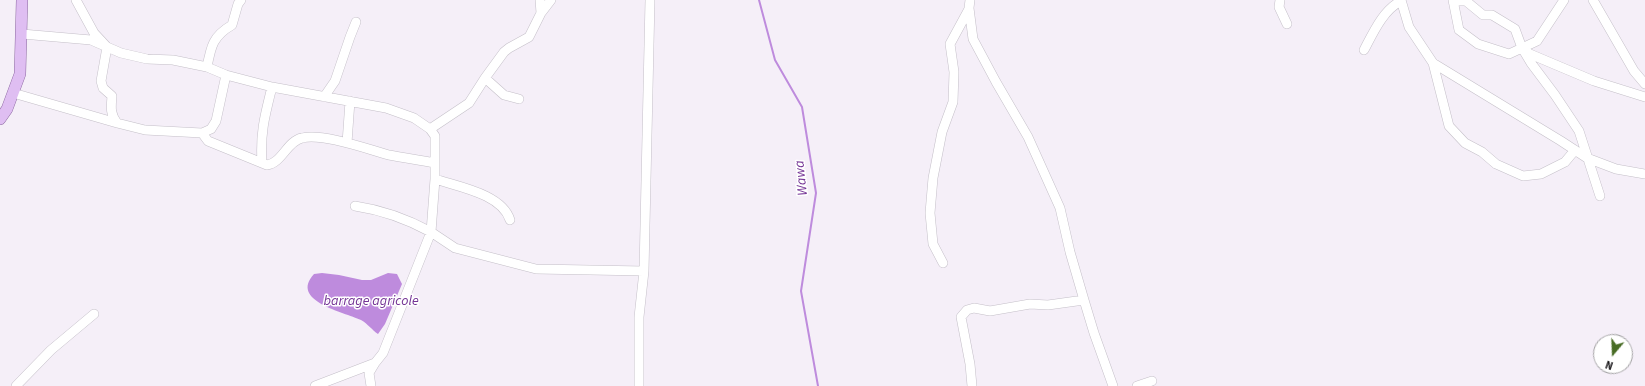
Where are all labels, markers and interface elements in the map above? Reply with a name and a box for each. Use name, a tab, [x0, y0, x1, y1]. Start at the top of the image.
water label: Wawa	[792, 160, 812, 196]
water label: barrage agricole	[323, 294, 419, 310]
north arrow	[1593, 334, 1633, 374]
text: N	[1603, 357, 1615, 373]

